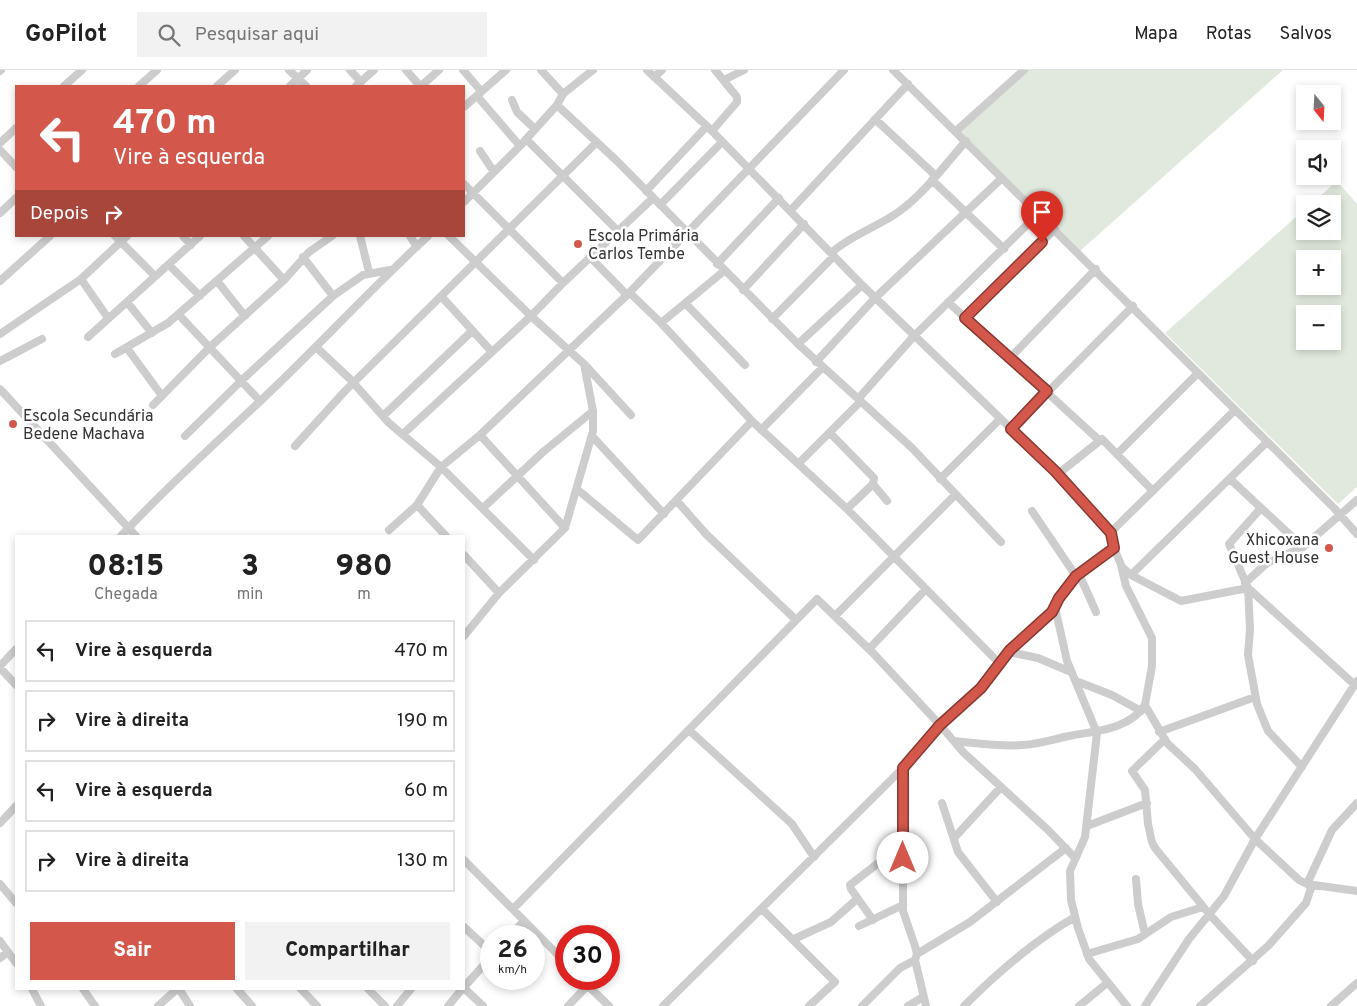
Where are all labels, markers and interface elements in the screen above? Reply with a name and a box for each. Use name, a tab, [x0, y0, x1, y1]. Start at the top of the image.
search box	[137, 12, 487, 57]
text: GoPilot	[25, 20, 107, 50]
icon: search	[155, 21, 183, 49]
text: Pesquisar aqui	[195, 23, 319, 47]
text: Mapa	[1134, 23, 1178, 46]
text: Rotas	[1206, 23, 1252, 46]
text: Salvos	[1280, 23, 1332, 46]
north arrow	[1296, 85, 1341, 130]
map controls	[1296, 85, 1341, 350]
text: 470 m	[113, 102, 217, 146]
icon: left	[30, 105, 95, 170]
button: sound	[1296, 140, 1341, 185]
text: Vire à esquerda	[113, 145, 265, 172]
pin	[1021, 191, 1063, 242]
button: layers	[1296, 195, 1341, 240]
icon: arrive	[1028, 198, 1056, 226]
icon: right	[99, 200, 127, 228]
text: Depois	[30, 202, 89, 226]
place label: Escola Primária Carlos Tembe	[588, 227, 699, 265]
marker: Escola Primária Carlos Tembe	[572, 238, 584, 250]
button: +	[1296, 250, 1341, 295]
button: −	[1296, 305, 1341, 350]
place label: Escola Secundária Bedene Machava	[23, 407, 154, 445]
marker: Escola Secundária Bedene Machava	[7, 418, 19, 430]
place label: Xhicoxana Guest House	[1228, 531, 1319, 569]
marker: Xhicoxana Guest House	[1323, 542, 1335, 554]
text: 08:15	[87, 549, 164, 586]
text: 3	[241, 549, 259, 586]
text: 980	[336, 549, 393, 586]
text: Chegada	[94, 585, 158, 605]
text: min	[237, 585, 263, 605]
text: m	[357, 585, 371, 605]
icon: left	[32, 637, 60, 665]
text: Vire à esquerda	[75, 639, 213, 663]
text: 470 m	[394, 639, 448, 663]
icon: right	[32, 707, 60, 735]
text: Vire à direita	[75, 709, 189, 733]
text: 190 m	[397, 709, 448, 733]
icon: left	[32, 777, 60, 805]
text: Vire à esquerda	[75, 779, 213, 803]
text: 60 m	[404, 779, 448, 803]
position arrow	[876, 831, 928, 883]
icon: right	[32, 847, 60, 875]
text: Vire à direita	[75, 849, 189, 873]
text: 130 m	[397, 849, 448, 873]
button: Sair	[30, 922, 235, 980]
button: Compartilhar	[245, 922, 450, 980]
speed limit sign: 30	[555, 925, 620, 990]
text: 26	[497, 935, 528, 967]
text: km/h	[498, 962, 527, 978]

